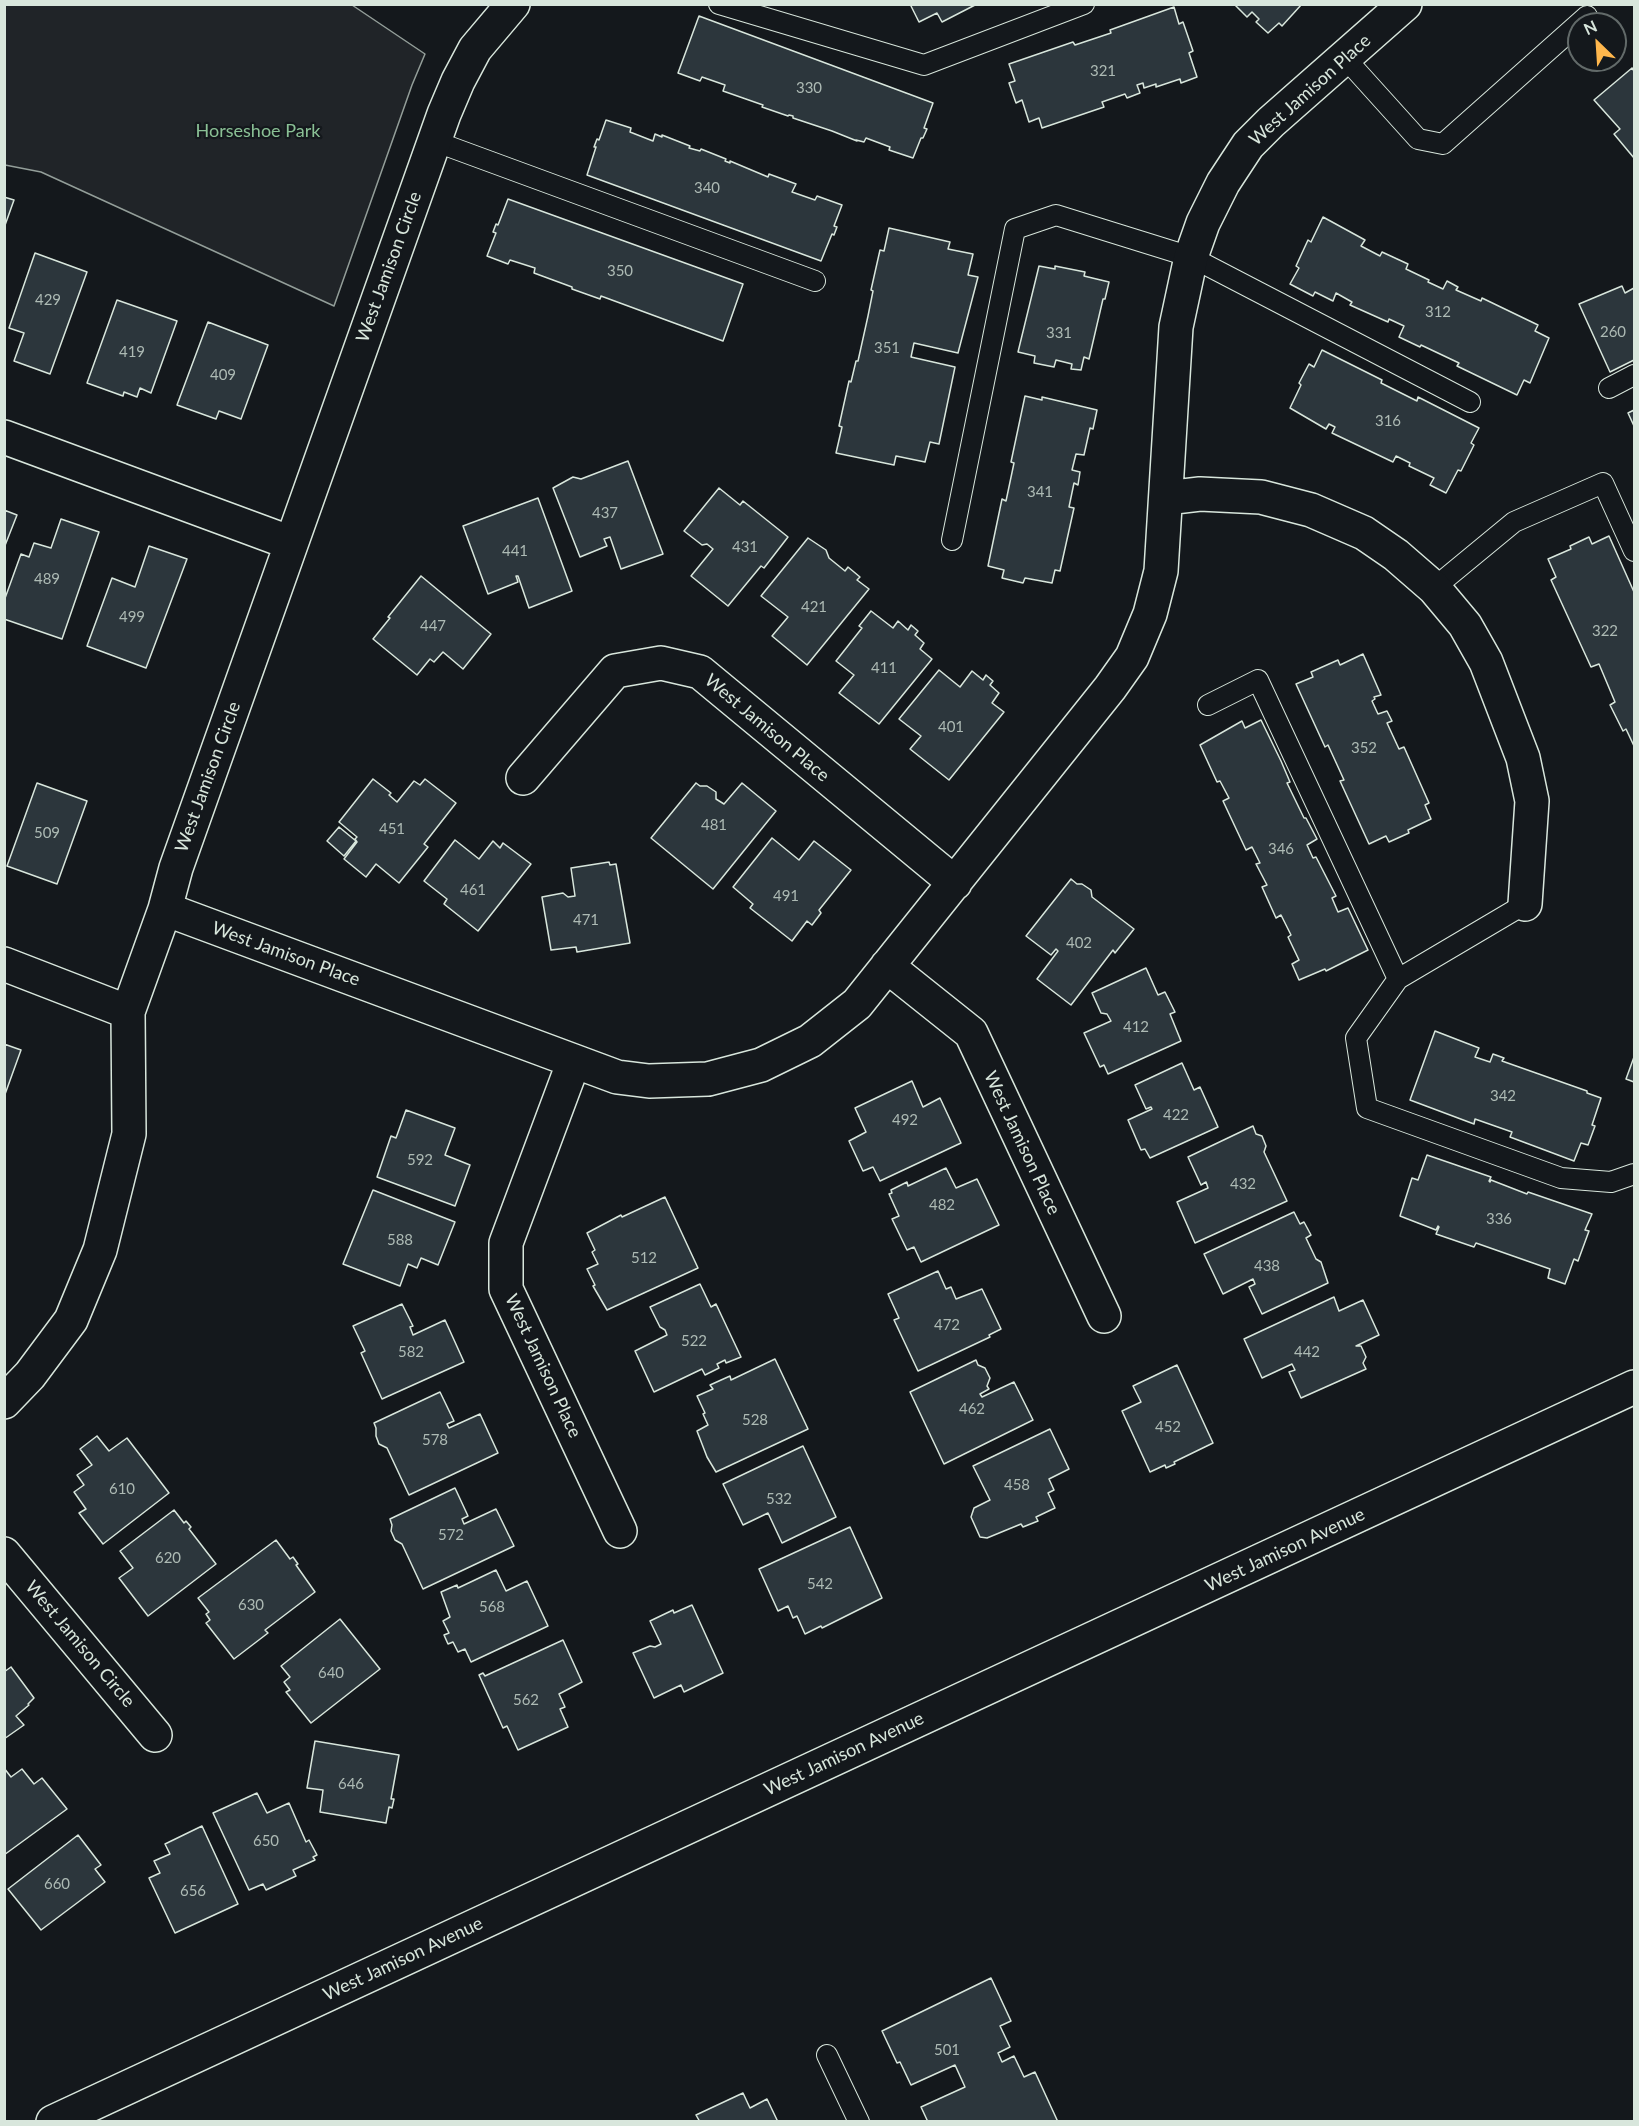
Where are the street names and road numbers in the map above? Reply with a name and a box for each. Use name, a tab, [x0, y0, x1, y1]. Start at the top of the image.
street label: West Jamison Place	[1245, 30, 1375, 150]
street label: West Jamison Circle	[352, 189, 426, 345]
street label: West Jamison Place	[700, 670, 834, 786]
street label: West Jamison Circle	[171, 699, 245, 855]
street label: West Jamison Place	[209, 917, 363, 991]
street label: West Jamison Place	[979, 1068, 1065, 1218]
street label: West Jamison Place	[500, 1291, 586, 1441]
street label: West Jamison Avenue	[1202, 1504, 1368, 1596]
street label: West Jamison Circle	[21, 1576, 139, 1712]
street label: West Jamison Avenue	[761, 1708, 927, 1800]
street label: West Jamison Avenue	[320, 1913, 486, 2005]

